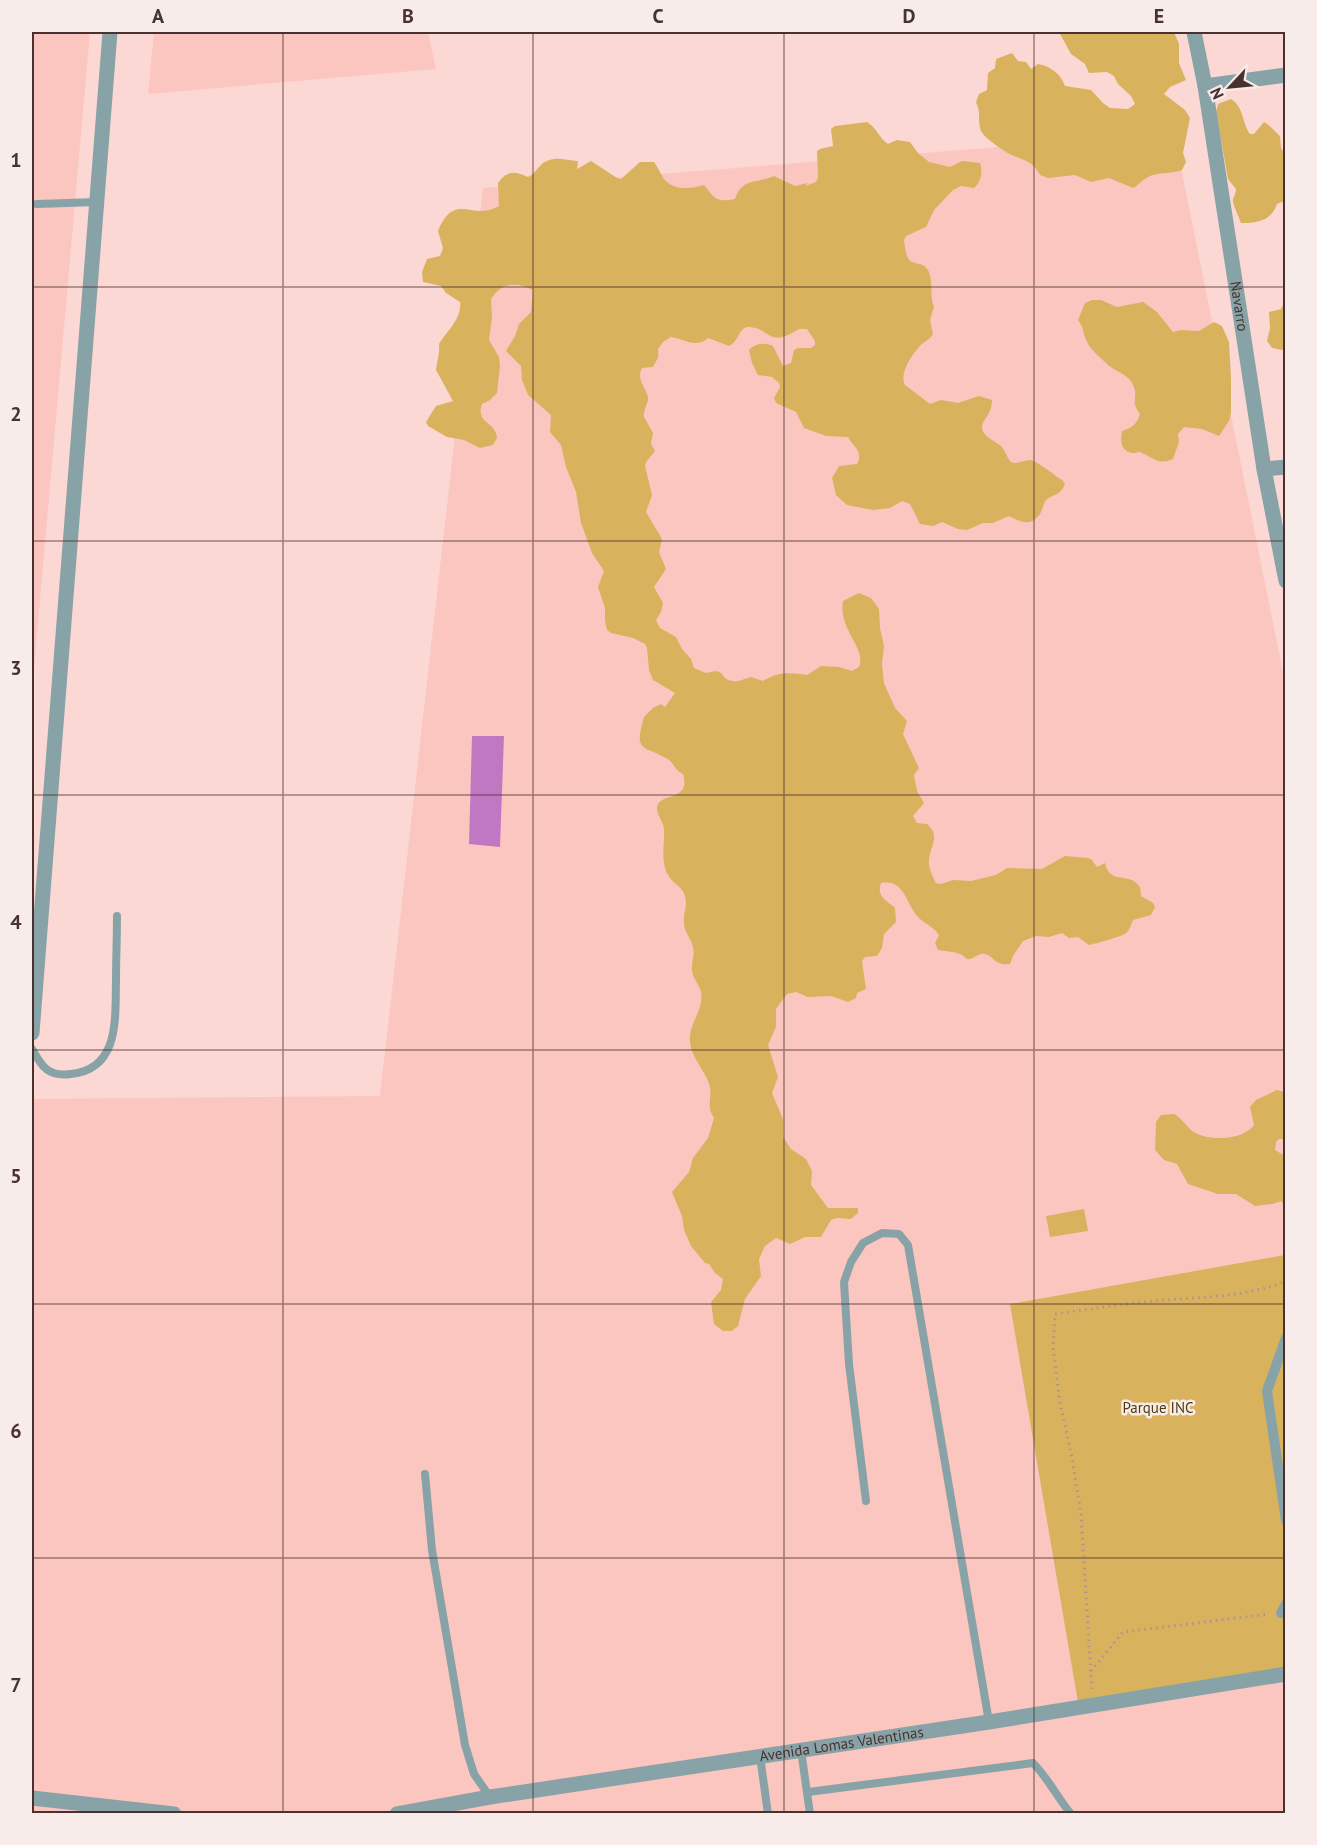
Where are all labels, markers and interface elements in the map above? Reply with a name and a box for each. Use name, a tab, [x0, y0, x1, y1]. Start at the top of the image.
text: A	[152, 3, 165, 29]
text: B	[402, 3, 414, 29]
text: C	[652, 3, 664, 29]
text: D	[903, 3, 916, 29]
text: E	[1154, 3, 1164, 29]
north arrow	[1200, 57, 1260, 117]
text: N	[1205, 84, 1228, 103]
text: 1	[10, 147, 22, 173]
street label: Navarro	[1226, 280, 1253, 333]
text: 2	[10, 401, 22, 427]
text: 3	[10, 655, 22, 681]
text: 4	[10, 909, 22, 935]
text: 5	[10, 1163, 22, 1189]
park label: Parque INC	[1122, 1398, 1194, 1417]
text: 6	[10, 1418, 22, 1444]
text: 7	[10, 1672, 22, 1698]
street label: Avenida Lomas Valentinas	[758, 1722, 925, 1765]

